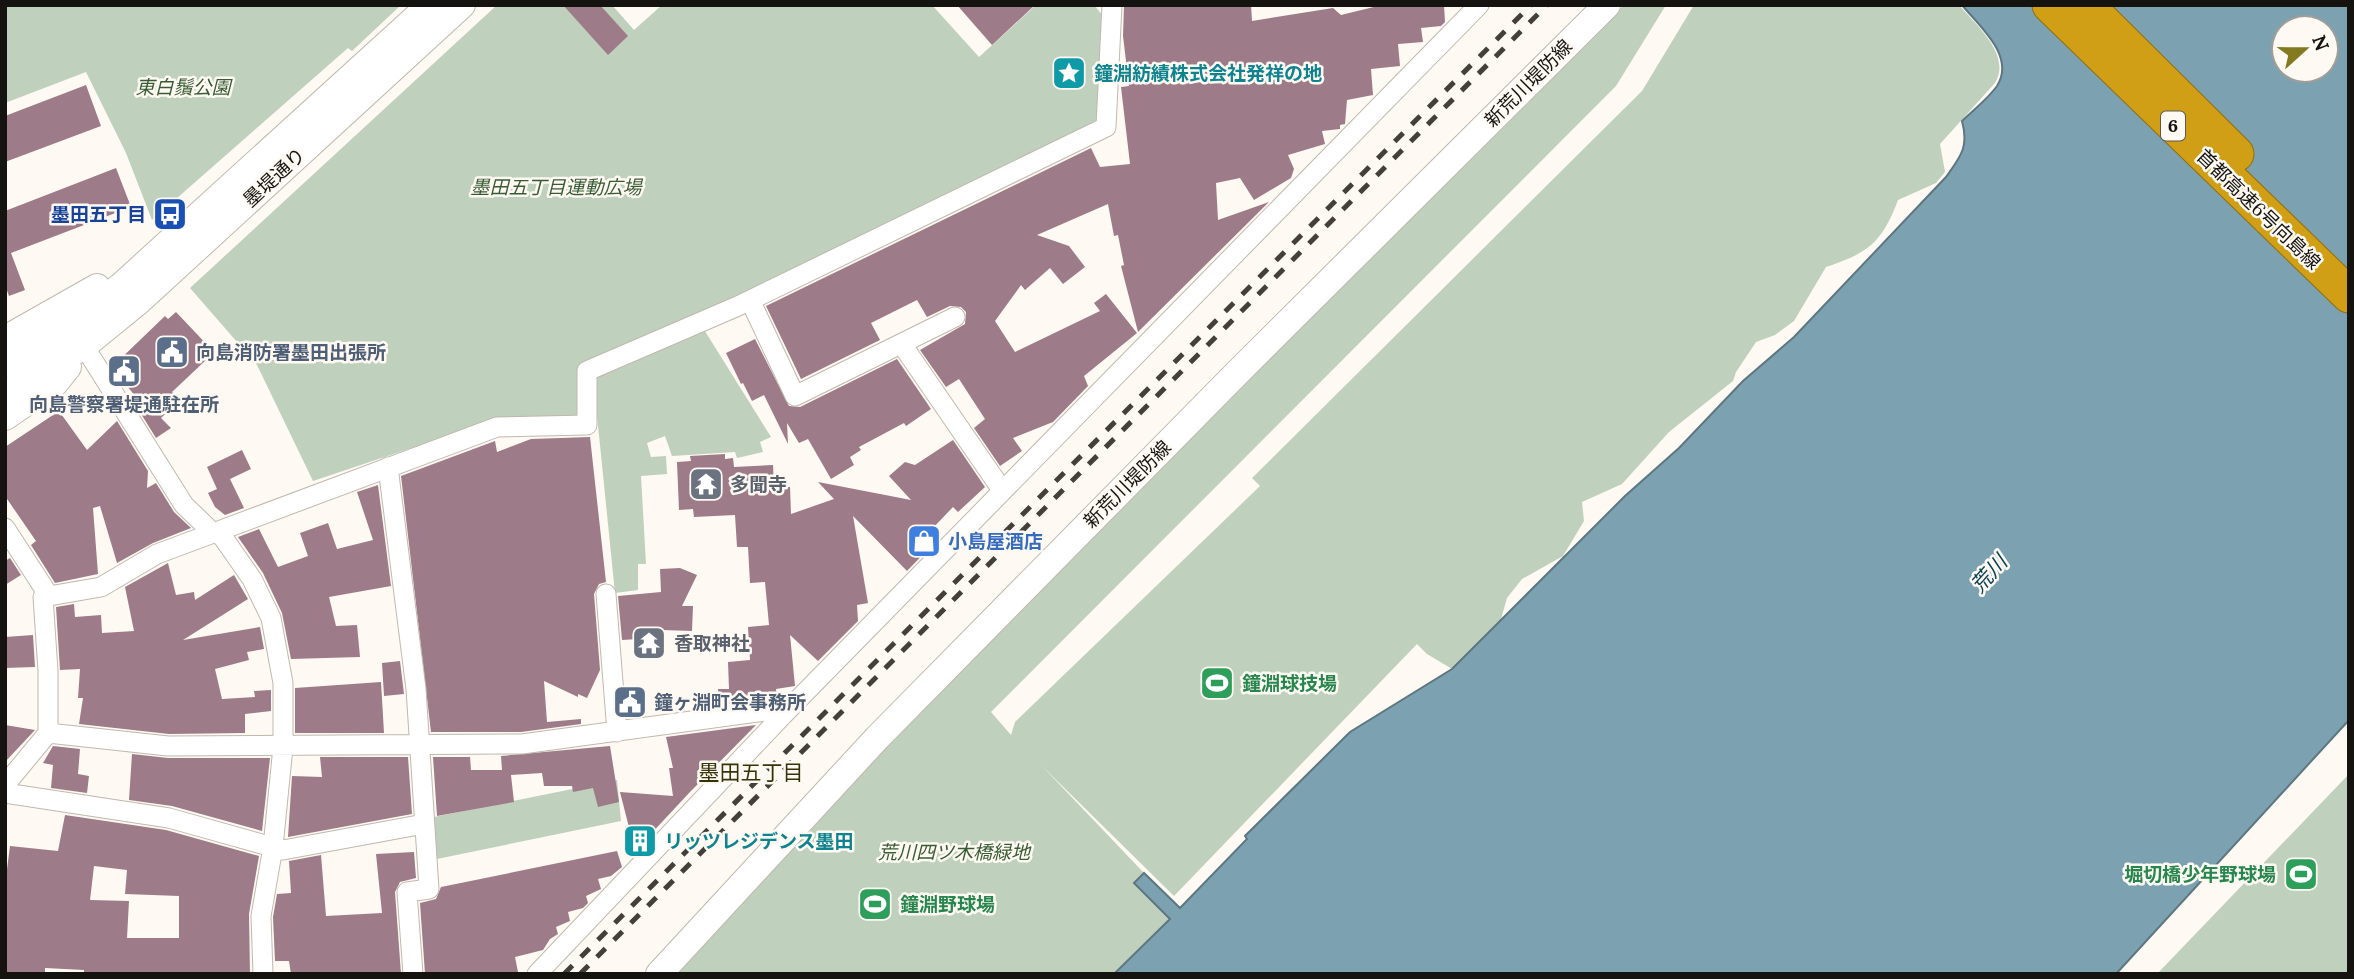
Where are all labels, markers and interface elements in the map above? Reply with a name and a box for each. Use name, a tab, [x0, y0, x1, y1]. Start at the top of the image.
north arrow	[2270, 14, 2340, 84]
text: N	[2307, 32, 2335, 54]
street label: 新荒川堤防線	[1479, 34, 1577, 132]
place icon: 鐘淵紡績株式会社発祥の地	[1050, 54, 1088, 92]
place label: 鐘淵紡績株式会社発祥の地	[1094, 61, 1322, 85]
park label: 東白鬚公園	[135, 75, 233, 99]
road number: 6	[2161, 112, 2185, 140]
street label: 墨堤通り	[238, 142, 310, 212]
street label: 首都高速6号向島線	[2192, 144, 2326, 274]
park label: 墨田五丁目運動広場	[470, 175, 643, 199]
bus stop icon: 墨田五丁目	[151, 195, 189, 233]
place label: 墨田五丁目	[51, 202, 146, 226]
public building icon: 向島消防署墨田出張所	[153, 333, 191, 371]
place label: 向島消防署墨田出張所	[196, 340, 386, 364]
public building icon: 向島警察署堤通駐在所	[105, 352, 143, 390]
place label: 向島警察署堤通駐在所	[29, 392, 219, 416]
street label: 新荒川堤防線	[1078, 435, 1176, 533]
temple icon: 多聞寺	[687, 465, 725, 503]
place label: 多聞寺	[730, 472, 787, 496]
shop icon: 小島屋酒店	[905, 522, 943, 560]
place label: 小島屋酒店	[948, 529, 1043, 553]
water label: 荒川	[1965, 548, 2014, 598]
temple icon: 香取神社	[630, 624, 668, 662]
place label: 香取神社	[674, 631, 750, 655]
sports icon: 鐘淵球技場	[1198, 664, 1236, 702]
place label: 鐘淵球技場	[1242, 671, 1337, 695]
public building icon: 鐘ヶ淵町会事務所	[611, 683, 649, 721]
place label: 鐘ヶ淵町会事務所	[654, 690, 806, 714]
district label: 墨田五丁目	[699, 759, 804, 786]
building icon: リッツレジデンス墨田	[621, 822, 659, 860]
place label: リッツレジデンス墨田	[664, 829, 854, 853]
park label: 荒川四ツ木橋緑地	[878, 840, 1032, 864]
sports icon: 堀切橋少年野球場	[2282, 855, 2320, 893]
place label: 堀切橋少年野球場	[2124, 862, 2276, 886]
sports icon: 鐘淵野球場	[856, 885, 894, 923]
place label: 鐘淵野球場	[900, 892, 995, 916]

